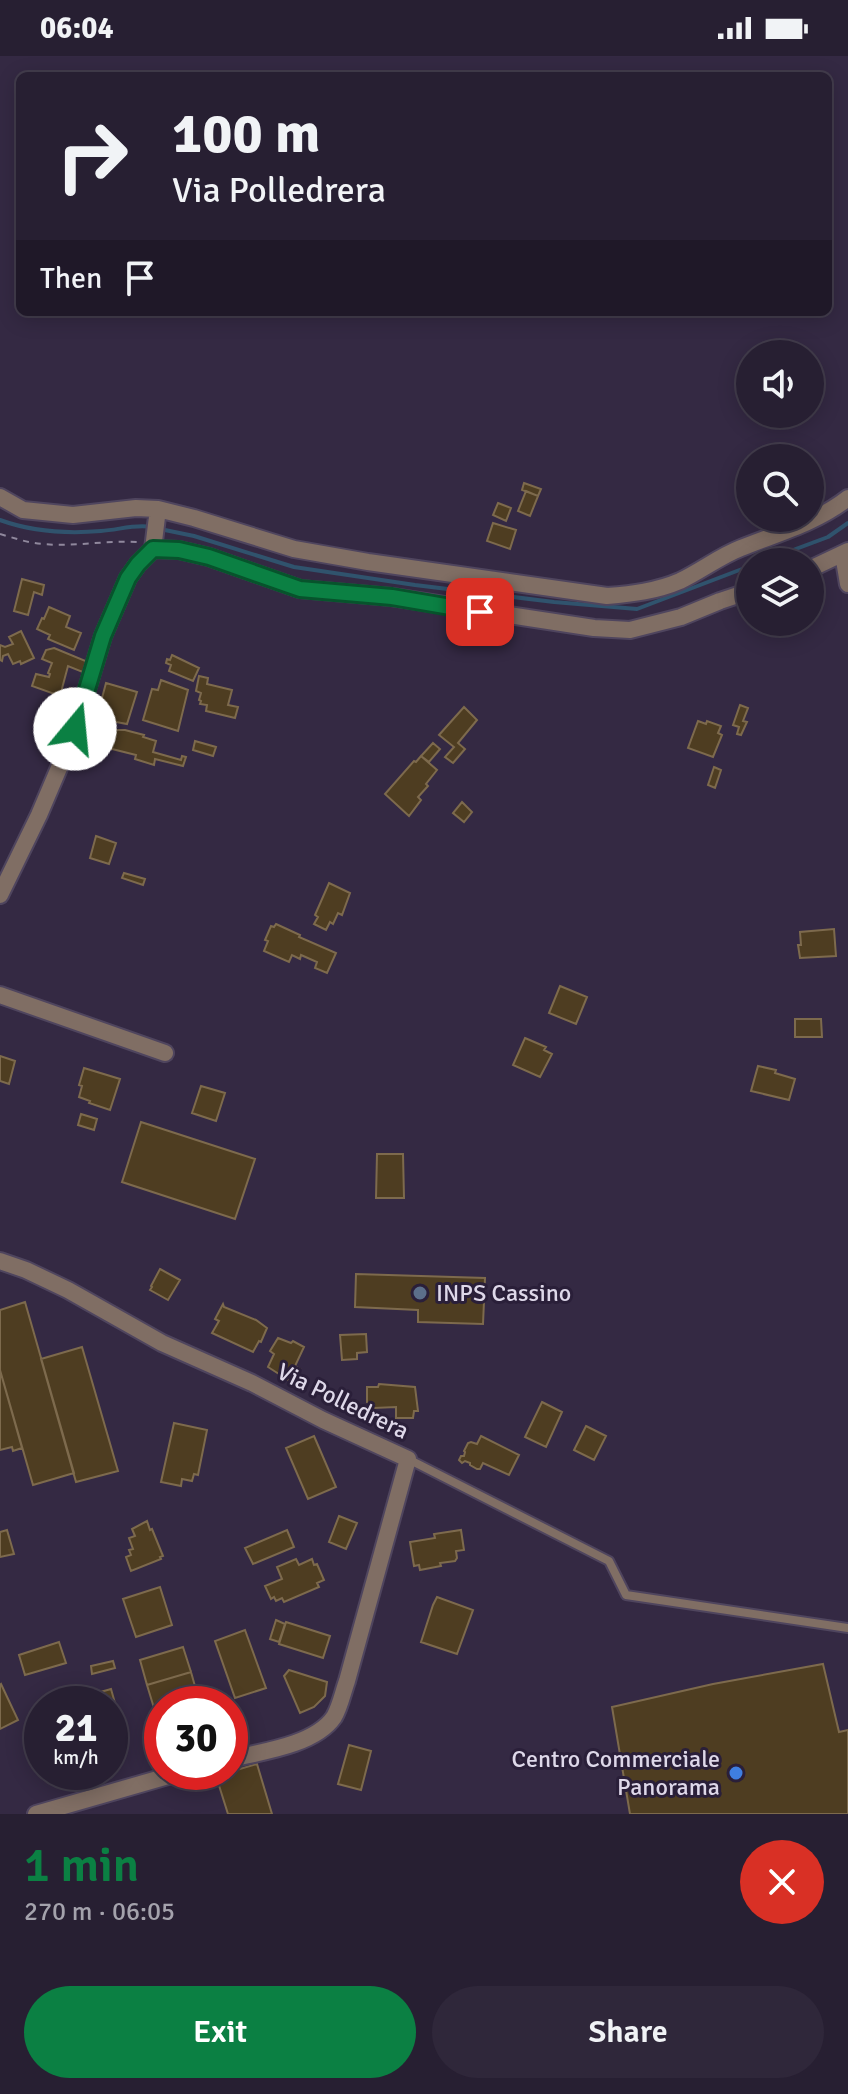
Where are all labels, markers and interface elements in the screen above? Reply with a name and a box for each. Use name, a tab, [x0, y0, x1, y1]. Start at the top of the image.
text: 06:04	[40, 10, 114, 47]
text: 100 m	[172, 99, 320, 168]
icon: right	[40, 104, 144, 208]
text: Via Polledrera	[172, 168, 386, 213]
icon: arrive	[118, 256, 162, 300]
text: Then	[40, 260, 102, 297]
map controls	[736, 340, 824, 636]
button: sound	[736, 340, 824, 428]
button: search	[736, 444, 824, 532]
button: layers	[736, 548, 824, 636]
pin	[446, 578, 514, 646]
icon: arrive	[458, 590, 502, 634]
position arrow	[33, 687, 117, 771]
place label: INPS Cassino	[436, 1278, 571, 1308]
marker: INPS Cassino	[411, 1284, 429, 1302]
street label: Via Polledrera	[272, 1356, 414, 1446]
speed limit sign: 30	[144, 1686, 248, 1790]
text: 21	[54, 1703, 98, 1753]
place label: Centro Commerciale Panorama	[512, 1744, 720, 1802]
text: km/h	[53, 1745, 99, 1770]
marker: Centro Commerciale Panorama	[727, 1764, 745, 1782]
text: 1 min	[24, 1836, 139, 1895]
button: close	[740, 1840, 824, 1924]
text: 270 m · 06:05	[24, 1896, 175, 1928]
button: Exit	[24, 1986, 416, 2078]
button: Share	[432, 1986, 824, 2078]

